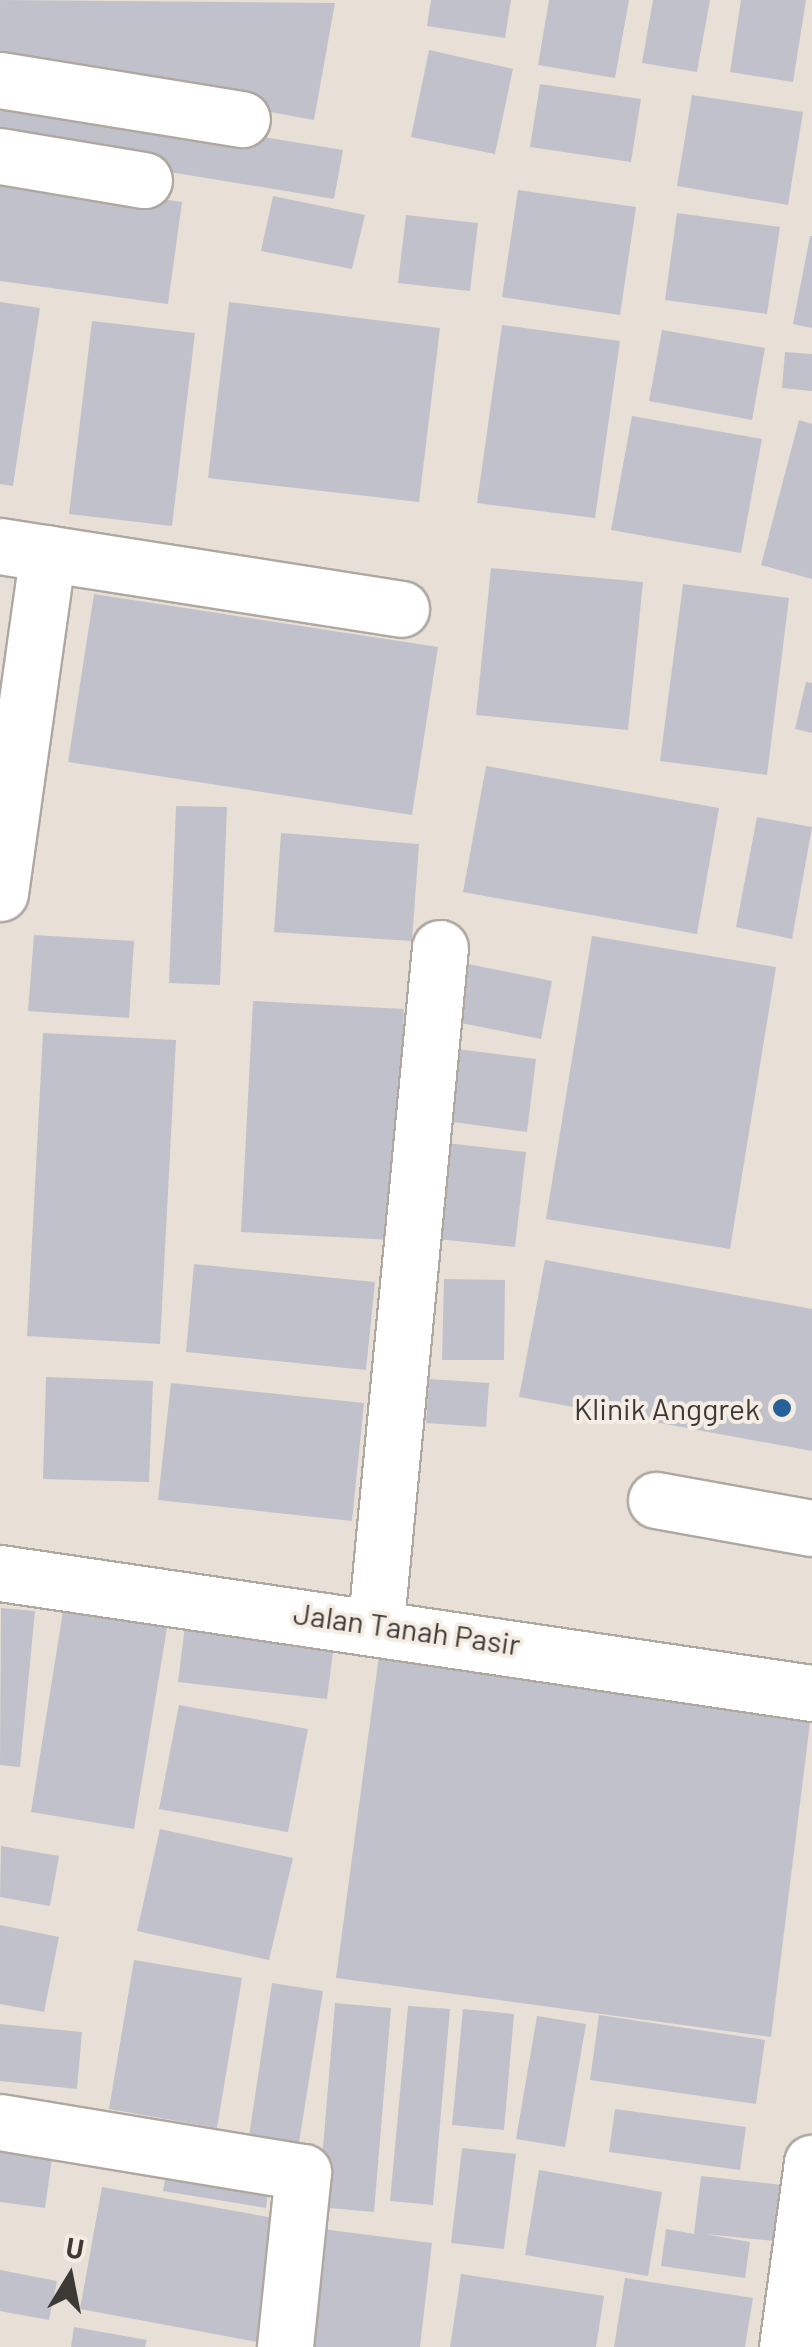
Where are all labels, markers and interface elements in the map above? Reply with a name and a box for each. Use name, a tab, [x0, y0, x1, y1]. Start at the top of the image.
place label: Klinik Anggrek	[574, 1390, 760, 1426]
marker: Klinik Anggrek	[769, 1395, 795, 1421]
street label: Jalan Tanah Pasir	[291, 1594, 523, 1662]
north arrow	[20, 2227, 120, 2327]
text: U	[64, 2229, 87, 2266]

